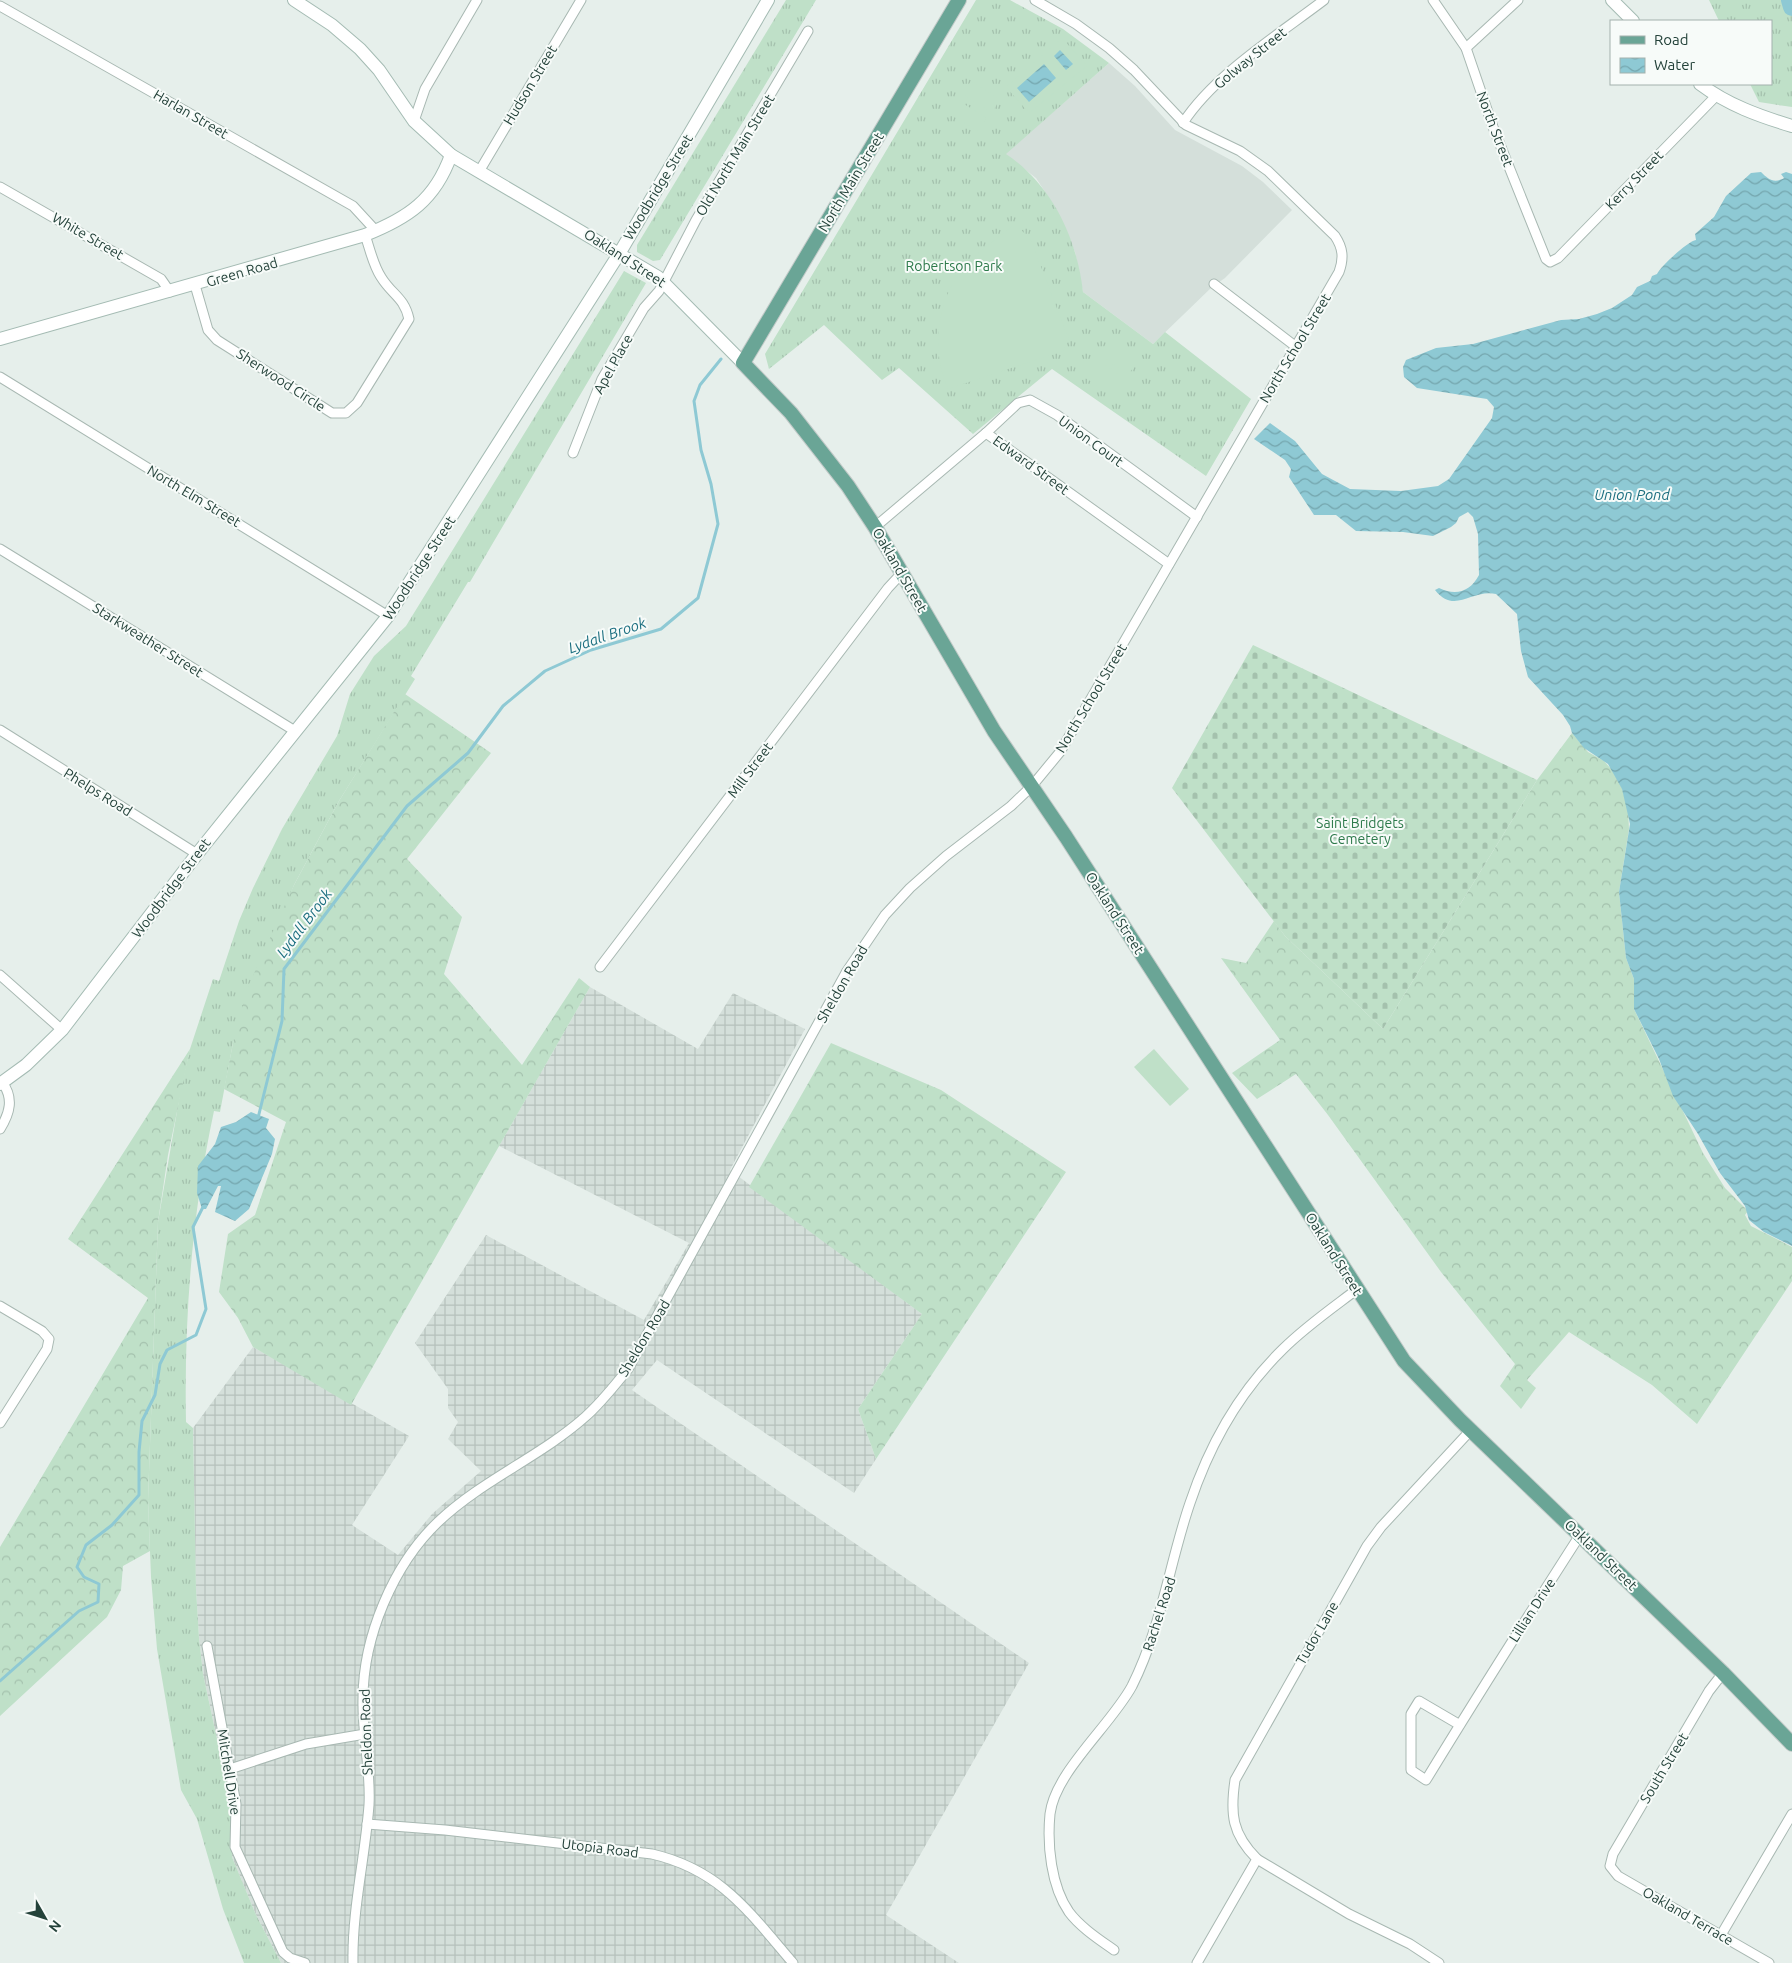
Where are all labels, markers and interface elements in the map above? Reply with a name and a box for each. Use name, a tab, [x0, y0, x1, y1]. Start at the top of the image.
legend	[1610, 20, 1772, 85]
street label: Golway Street	[1211, 24, 1290, 92]
text: Road	[1654, 31, 1689, 48]
street label: Hudson Street	[500, 42, 560, 128]
text: Water	[1654, 56, 1695, 73]
street label: Harlan Street	[151, 86, 232, 142]
street label: North Street	[1473, 89, 1517, 169]
street label: Old North Main Street	[692, 91, 778, 219]
street label: North Main Street	[815, 129, 887, 235]
street label: Woodbridge Street	[620, 131, 696, 243]
street label: Kerry Street	[1602, 147, 1667, 213]
street label: White Street	[49, 209, 127, 263]
street label: Oakland Street	[581, 226, 669, 291]
street label: Green Road	[204, 254, 280, 290]
park label: Robertson Park	[906, 258, 1002, 274]
street label: North School Street	[1256, 290, 1334, 405]
street label: Apel Place	[590, 332, 636, 396]
street label: Sherwood Circle	[234, 345, 328, 415]
street label: Union Court	[1056, 412, 1127, 470]
street label: Edward Street	[990, 432, 1072, 498]
street label: North Elm Street	[144, 462, 244, 530]
water label: Union Pond	[1594, 486, 1670, 503]
street label: Woodbridge Street	[379, 513, 459, 623]
street label: Oakland Street	[869, 525, 931, 615]
street label: Starkweather Street	[90, 600, 207, 681]
water label: Lydall Brook	[566, 614, 648, 656]
street label: North School Street	[1052, 640, 1130, 755]
street label: Mill Street	[724, 739, 776, 801]
street label: Phelps Road	[61, 765, 135, 819]
park label: Saint Bridgets Cemetery	[1316, 815, 1404, 847]
street label: Woodbridge Street	[128, 835, 214, 941]
street label: Oakland Street	[1083, 869, 1148, 957]
water label: Lydall Brook	[273, 885, 335, 961]
street label: Sheldon Road	[813, 943, 871, 1025]
street label: Oakland Street	[1302, 1210, 1366, 1299]
street label: Sheldon Road	[615, 1297, 673, 1379]
street label: Oakland Street	[1561, 1516, 1641, 1594]
street label: Rachel Road	[1139, 1575, 1179, 1653]
street label: Lillian Drive	[1505, 1575, 1559, 1645]
street label: Tudor Lane	[1292, 1599, 1342, 1667]
street label: Sheldon Road	[356, 1688, 376, 1776]
street label: Mitchell Drive	[214, 1728, 244, 1816]
street label: South Street	[1637, 1729, 1692, 1806]
street label: Utopia Road	[561, 1835, 639, 1861]
street label: Oakland Terrace	[1640, 1884, 1736, 1948]
north arrow	[20, 1893, 70, 1943]
text: N	[46, 1917, 65, 1935]

